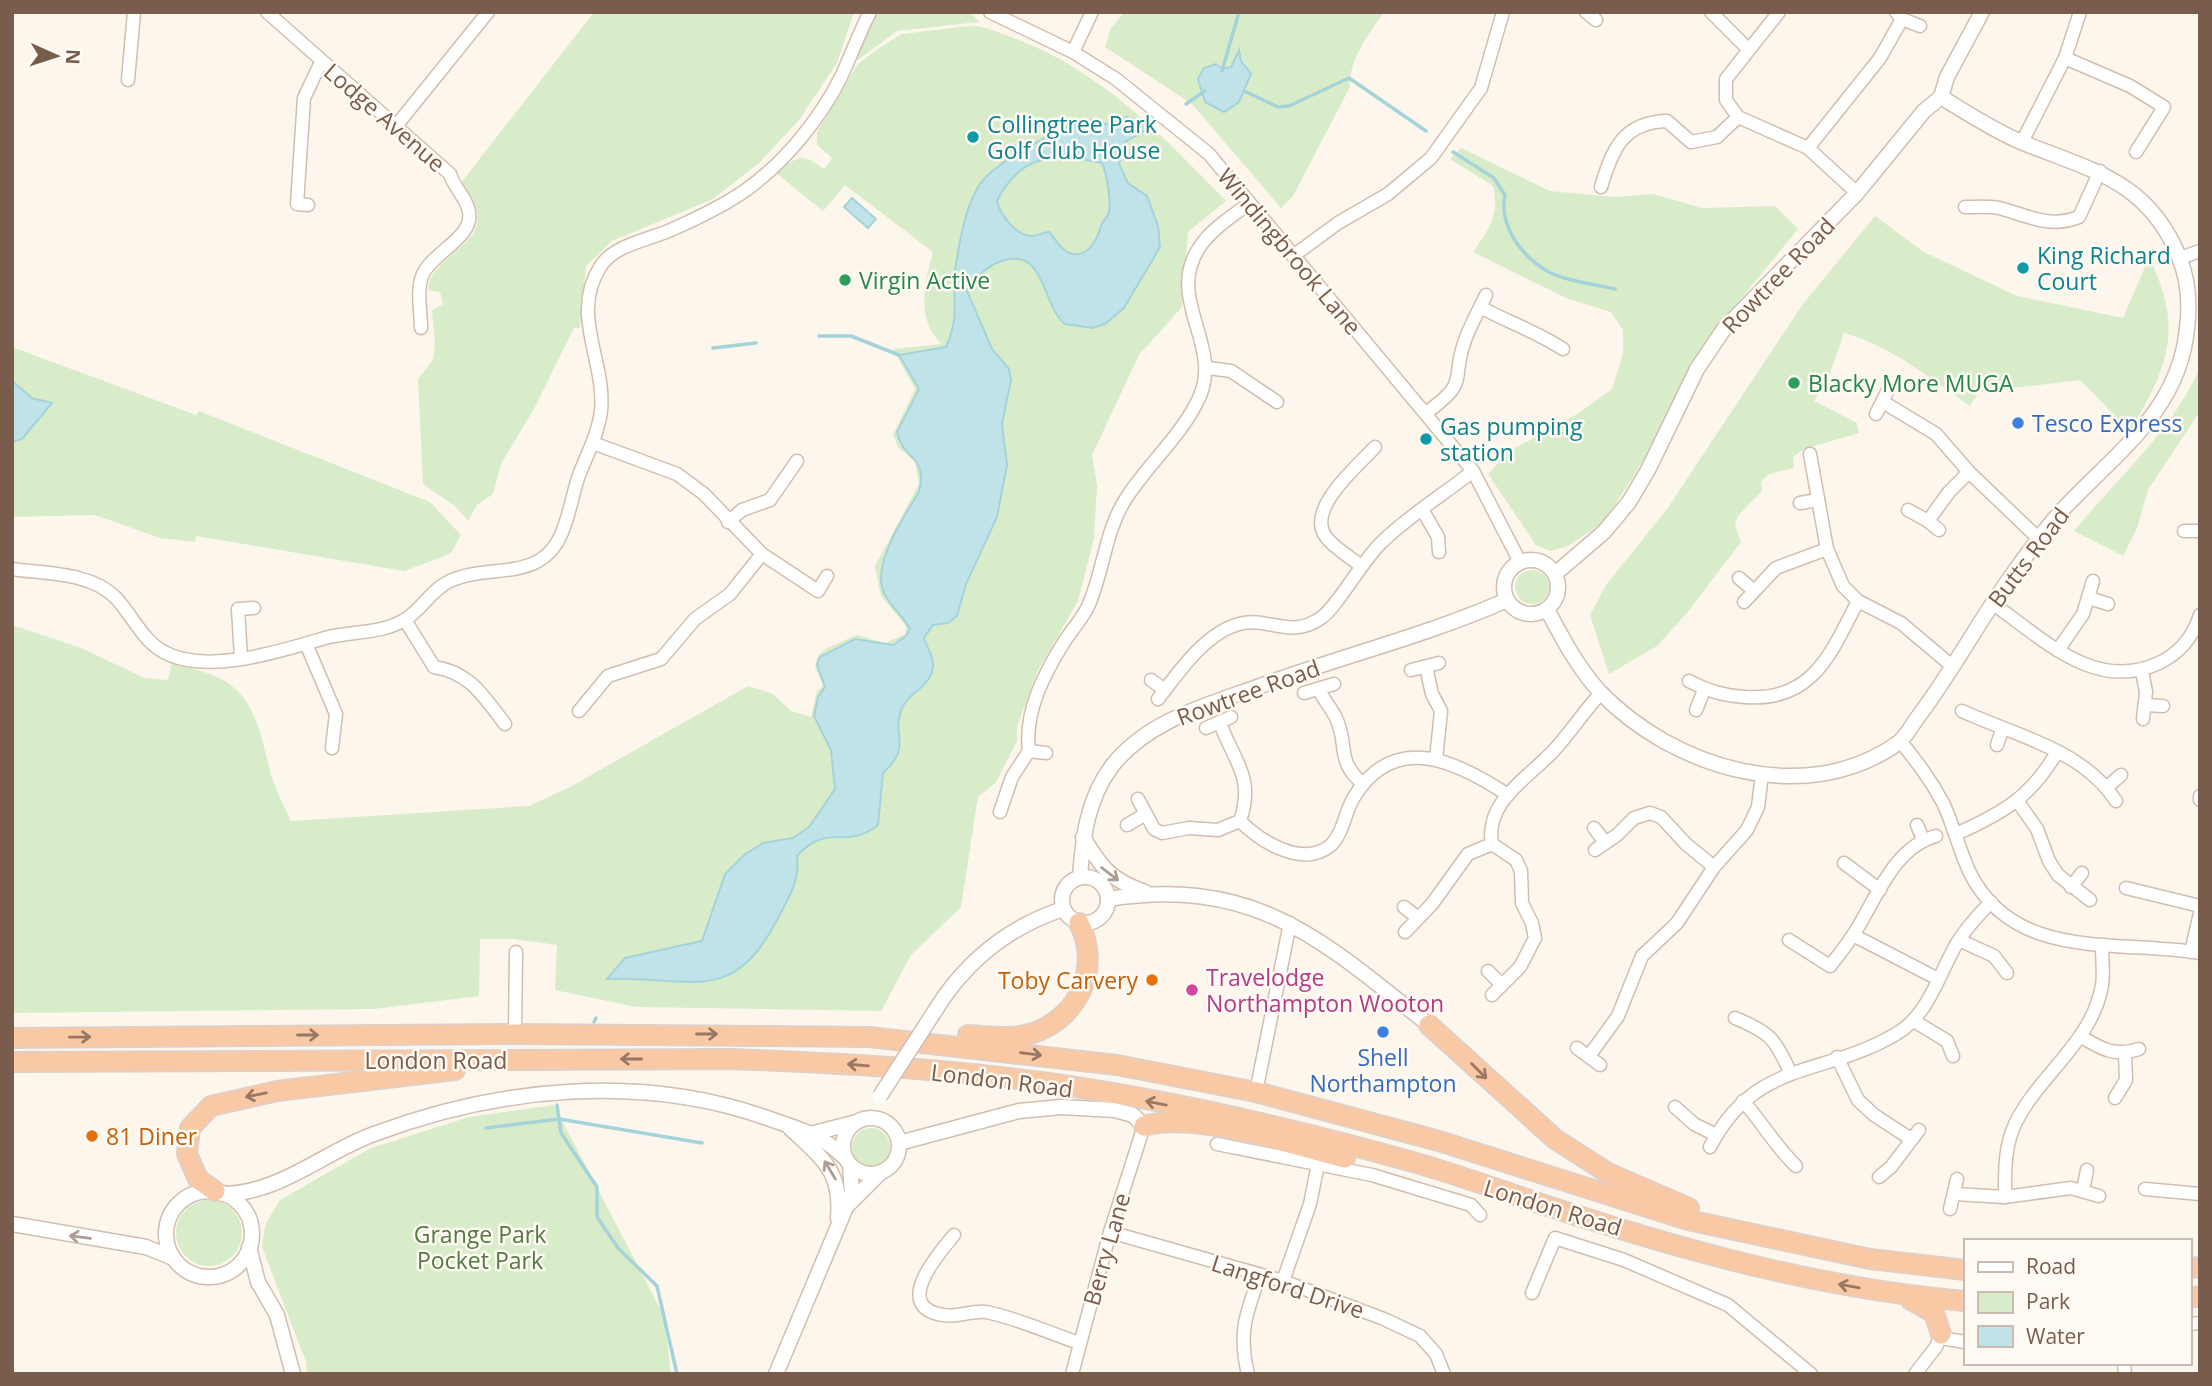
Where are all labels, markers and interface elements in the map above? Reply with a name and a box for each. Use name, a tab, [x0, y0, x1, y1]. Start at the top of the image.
north arrow	[21, 21, 91, 91]
text: N	[60, 48, 86, 65]
street label: Lodge Avenue	[317, 55, 453, 179]
place label: Collingtree Park Golf Club House	[987, 108, 1160, 166]
marker: Collingtree Park Golf Club House	[965, 129, 981, 145]
street label: Windingbrook Lane	[1211, 161, 1369, 341]
street label: Rowtree Road	[1714, 210, 1842, 340]
place label: King Richard Court	[2037, 239, 2171, 297]
marker: King Richard Court	[2015, 260, 2031, 276]
place label: Virgin Active	[859, 264, 990, 296]
marker: Virgin Active	[837, 272, 853, 288]
place label: Blacky More MUGA	[1808, 367, 2014, 399]
marker: Blacky More MUGA	[1786, 375, 1802, 391]
place label: Tesco Express	[2032, 407, 2183, 439]
place label: Gas pumping station	[1440, 410, 1583, 468]
marker: Tesco Express	[2010, 415, 2026, 431]
marker: Gas pumping station	[1418, 431, 1434, 447]
street label: Butts Road	[1980, 501, 2076, 613]
street label: Rowtree Road	[1172, 651, 1324, 733]
one-way arrow	[1101, 866, 1119, 881]
place label: Travelodge Northampton Wooton	[1206, 961, 1444, 1019]
place label: Toby Carvery	[998, 964, 1138, 996]
marker: Toby Carvery	[1144, 972, 1160, 988]
marker: Travelodge Northampton Wooton	[1184, 982, 1200, 998]
marker: Shell Northampton	[1375, 1024, 1391, 1040]
one-way arrow	[695, 1027, 718, 1041]
one-way arrow	[296, 1028, 319, 1042]
one-way arrow	[69, 1030, 92, 1043]
place label: Shell Northampton	[1309, 1041, 1457, 1099]
street label: London Road	[365, 1044, 507, 1076]
one-way arrow	[1020, 1048, 1042, 1061]
one-way arrow	[619, 1052, 642, 1066]
street label: London Road	[929, 1055, 1075, 1105]
one-way arrow	[847, 1058, 870, 1071]
one-way arrow	[1471, 1063, 1488, 1080]
one-way arrow	[245, 1089, 268, 1102]
one-way arrow	[1145, 1095, 1168, 1109]
place label: 81 Diner	[106, 1120, 198, 1152]
marker: 81 Diner	[84, 1128, 100, 1144]
one-way arrow	[823, 1160, 837, 1180]
street label: London Road	[1480, 1171, 1626, 1243]
street label: Berry Lane	[1075, 1189, 1137, 1309]
park label: Grange Park Pocket Park	[414, 1218, 546, 1276]
one-way arrow	[69, 1230, 92, 1243]
legend	[1964, 1239, 2191, 1365]
street label: Langford Drive	[1208, 1246, 1368, 1326]
text: Road	[2026, 1252, 2076, 1280]
one-way arrow	[1838, 1278, 1861, 1292]
text: Park	[2026, 1287, 2070, 1315]
text: Water	[2026, 1322, 2085, 1350]

